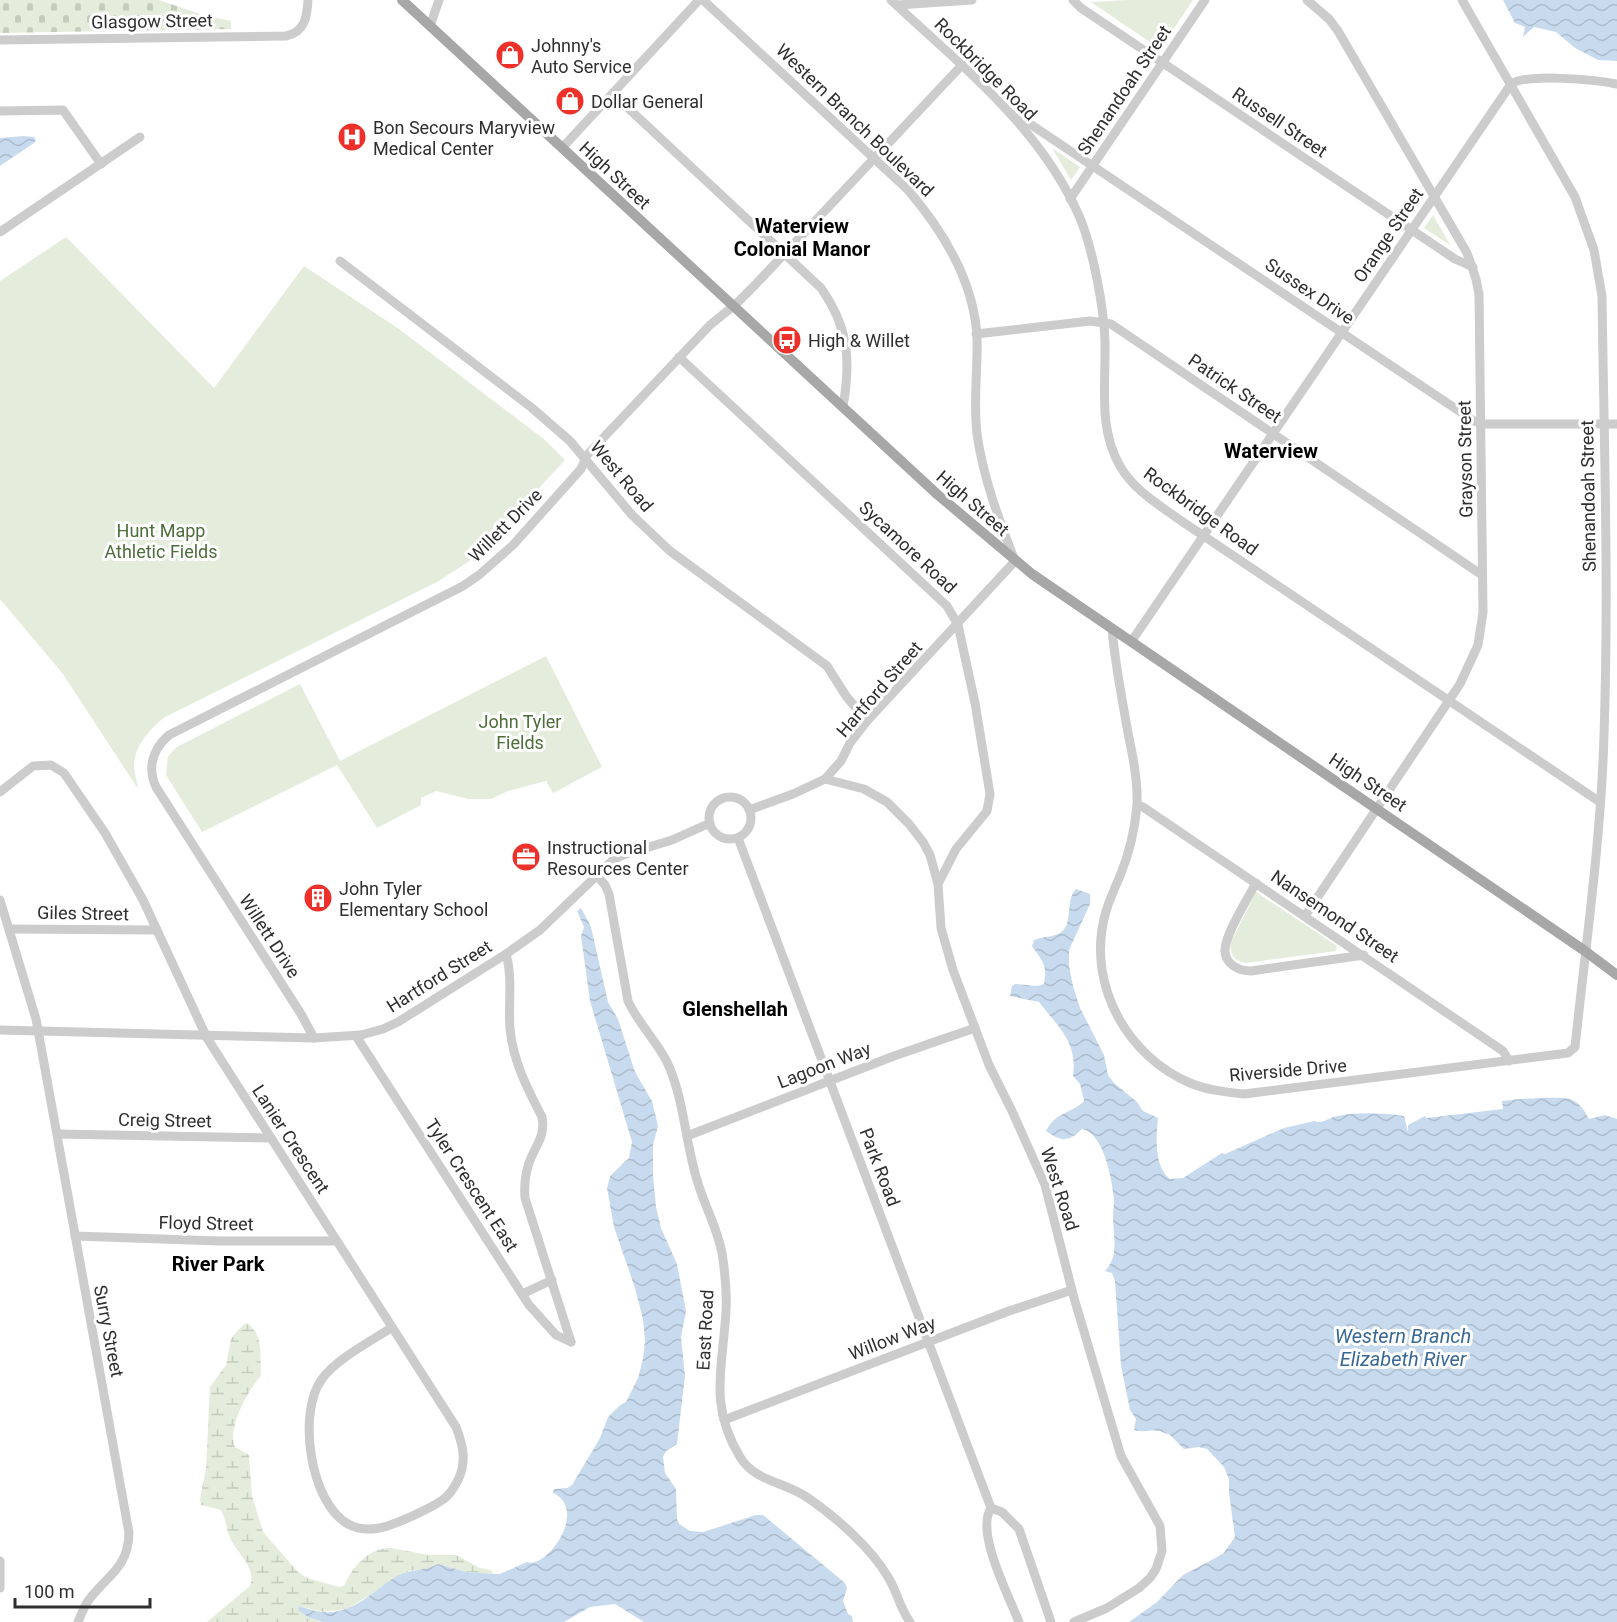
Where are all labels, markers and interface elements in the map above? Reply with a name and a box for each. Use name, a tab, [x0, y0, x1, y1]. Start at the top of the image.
street label: Glasgow Street	[91, 9, 213, 33]
street label: Rockbridge Road	[930, 13, 1042, 125]
street label: Shenandoah Street	[1073, 21, 1175, 159]
place label: Johnny's Auto Service	[531, 35, 632, 77]
shop icon: Johnny's Auto Service	[494, 39, 526, 71]
street label: Western Branch Boulevard	[772, 39, 938, 201]
street label: Russell Street	[1229, 83, 1331, 161]
shop icon: Dollar General	[554, 85, 586, 117]
place label: Dollar General	[591, 91, 703, 112]
place label: Bon Secours Maryview Medical Center	[373, 117, 556, 159]
hospital icon: Bon Secours Maryview Medical Center	[336, 121, 368, 153]
street label: High Street	[575, 137, 655, 213]
street label: Orange Street	[1349, 184, 1427, 286]
district label: Waterview Colonial Manor	[734, 214, 871, 261]
street label: Sussex Drive	[1262, 254, 1358, 328]
bus stop icon: High & Willet	[771, 324, 803, 356]
place label: High & Willet	[808, 330, 910, 351]
street label: Patrick Street	[1184, 349, 1286, 427]
street label: Grayson Street	[1453, 400, 1477, 518]
street label: Shenandoah Street	[1576, 420, 1600, 572]
street label: West Road	[586, 436, 658, 516]
district label: Waterview	[1224, 439, 1318, 463]
street label: Rockbridge Road	[1140, 463, 1262, 559]
street label: High Street	[932, 466, 1014, 540]
street label: Willett Drive	[464, 484, 546, 566]
street label: Sycamore Road	[855, 496, 961, 598]
park label: Hunt Mapp Athletic Fields	[104, 520, 218, 562]
street label: Hartford Street	[832, 637, 926, 741]
park label: John Tyler Fields	[479, 711, 561, 753]
street label: High Street	[1325, 748, 1411, 816]
place label: Instructional Resources Center	[547, 837, 689, 879]
office icon: Instructional Resources Center	[510, 841, 542, 873]
street label: Nansemond Street	[1267, 865, 1403, 967]
place label: John Tyler Elementary School	[339, 878, 488, 920]
building icon: John Tyler Elementary School	[302, 882, 334, 914]
street label: Willett Drive	[235, 890, 305, 982]
street label: Giles Street	[37, 902, 129, 924]
street label: Hartford Street	[383, 935, 495, 1017]
district label: Glenshellah	[682, 997, 788, 1021]
street label: Lagoon Way	[774, 1037, 874, 1092]
street label: Riverside Drive	[1228, 1054, 1348, 1086]
street label: Lanier Crescent	[248, 1081, 334, 1197]
street label: Creig Street	[118, 1109, 212, 1131]
street label: Tyler Crescent East	[421, 1115, 523, 1255]
street label: Park Road	[855, 1125, 905, 1209]
street label: West Road	[1037, 1145, 1083, 1233]
street label: Floyd Street	[158, 1212, 254, 1234]
district label: River Park	[172, 1252, 265, 1276]
street label: Surry Street	[90, 1283, 128, 1379]
street label: East Road	[692, 1289, 718, 1371]
street label: Willow Way	[846, 1312, 939, 1364]
water label: Western Branch Elizabeth River	[1335, 1324, 1471, 1371]
scale bar	[15, 1571, 150, 1609]
text: 100 m	[24, 1581, 75, 1602]

